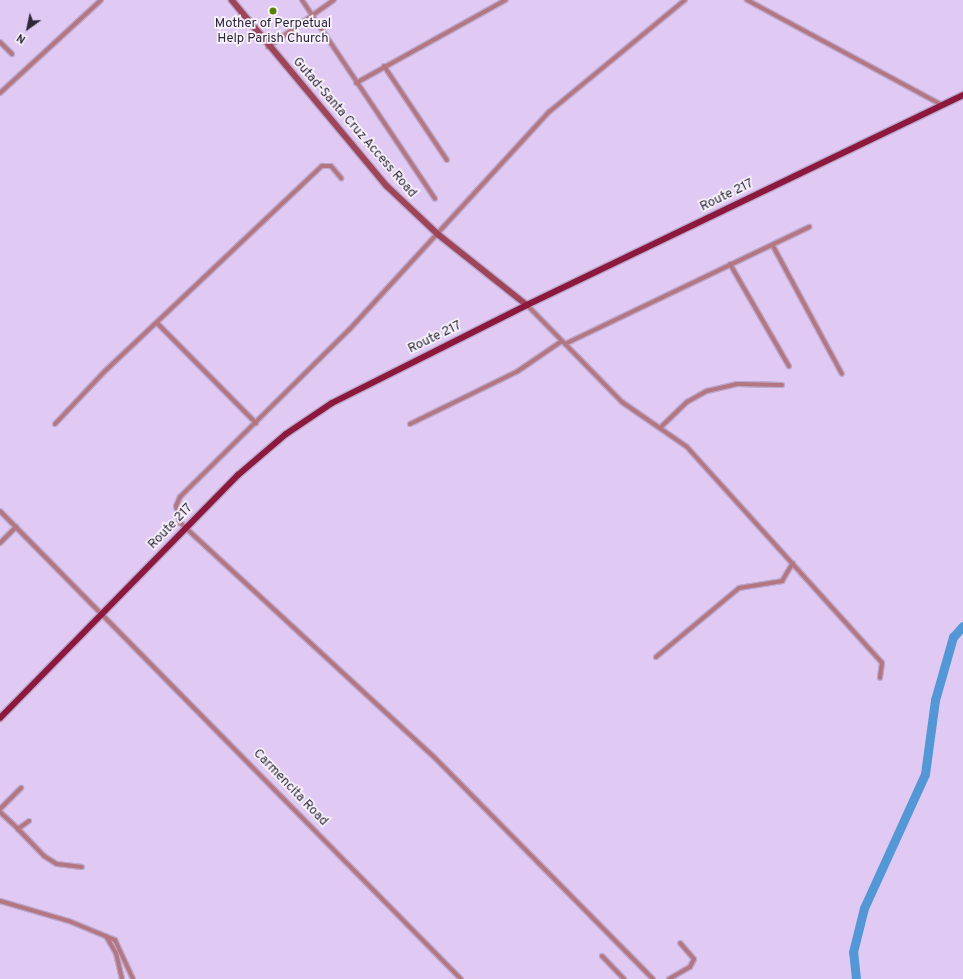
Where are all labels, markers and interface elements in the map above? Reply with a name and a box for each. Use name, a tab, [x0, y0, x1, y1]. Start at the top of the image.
marker: Mother of Perpetual Help Parish Church	[268, 6, 278, 16]
north arrow	[8, 8, 48, 48]
place label: Mother of Perpetual Help Parish Church	[215, 17, 331, 48]
text: N	[14, 30, 29, 46]
street label: Gutad-Santa Cruz Access Road	[289, 54, 419, 202]
street label: Route 217	[698, 176, 756, 216]
street label: Route 217	[406, 318, 464, 358]
street label: Route 217	[145, 501, 197, 553]
street label: Carmencita Road	[249, 746, 331, 830]

